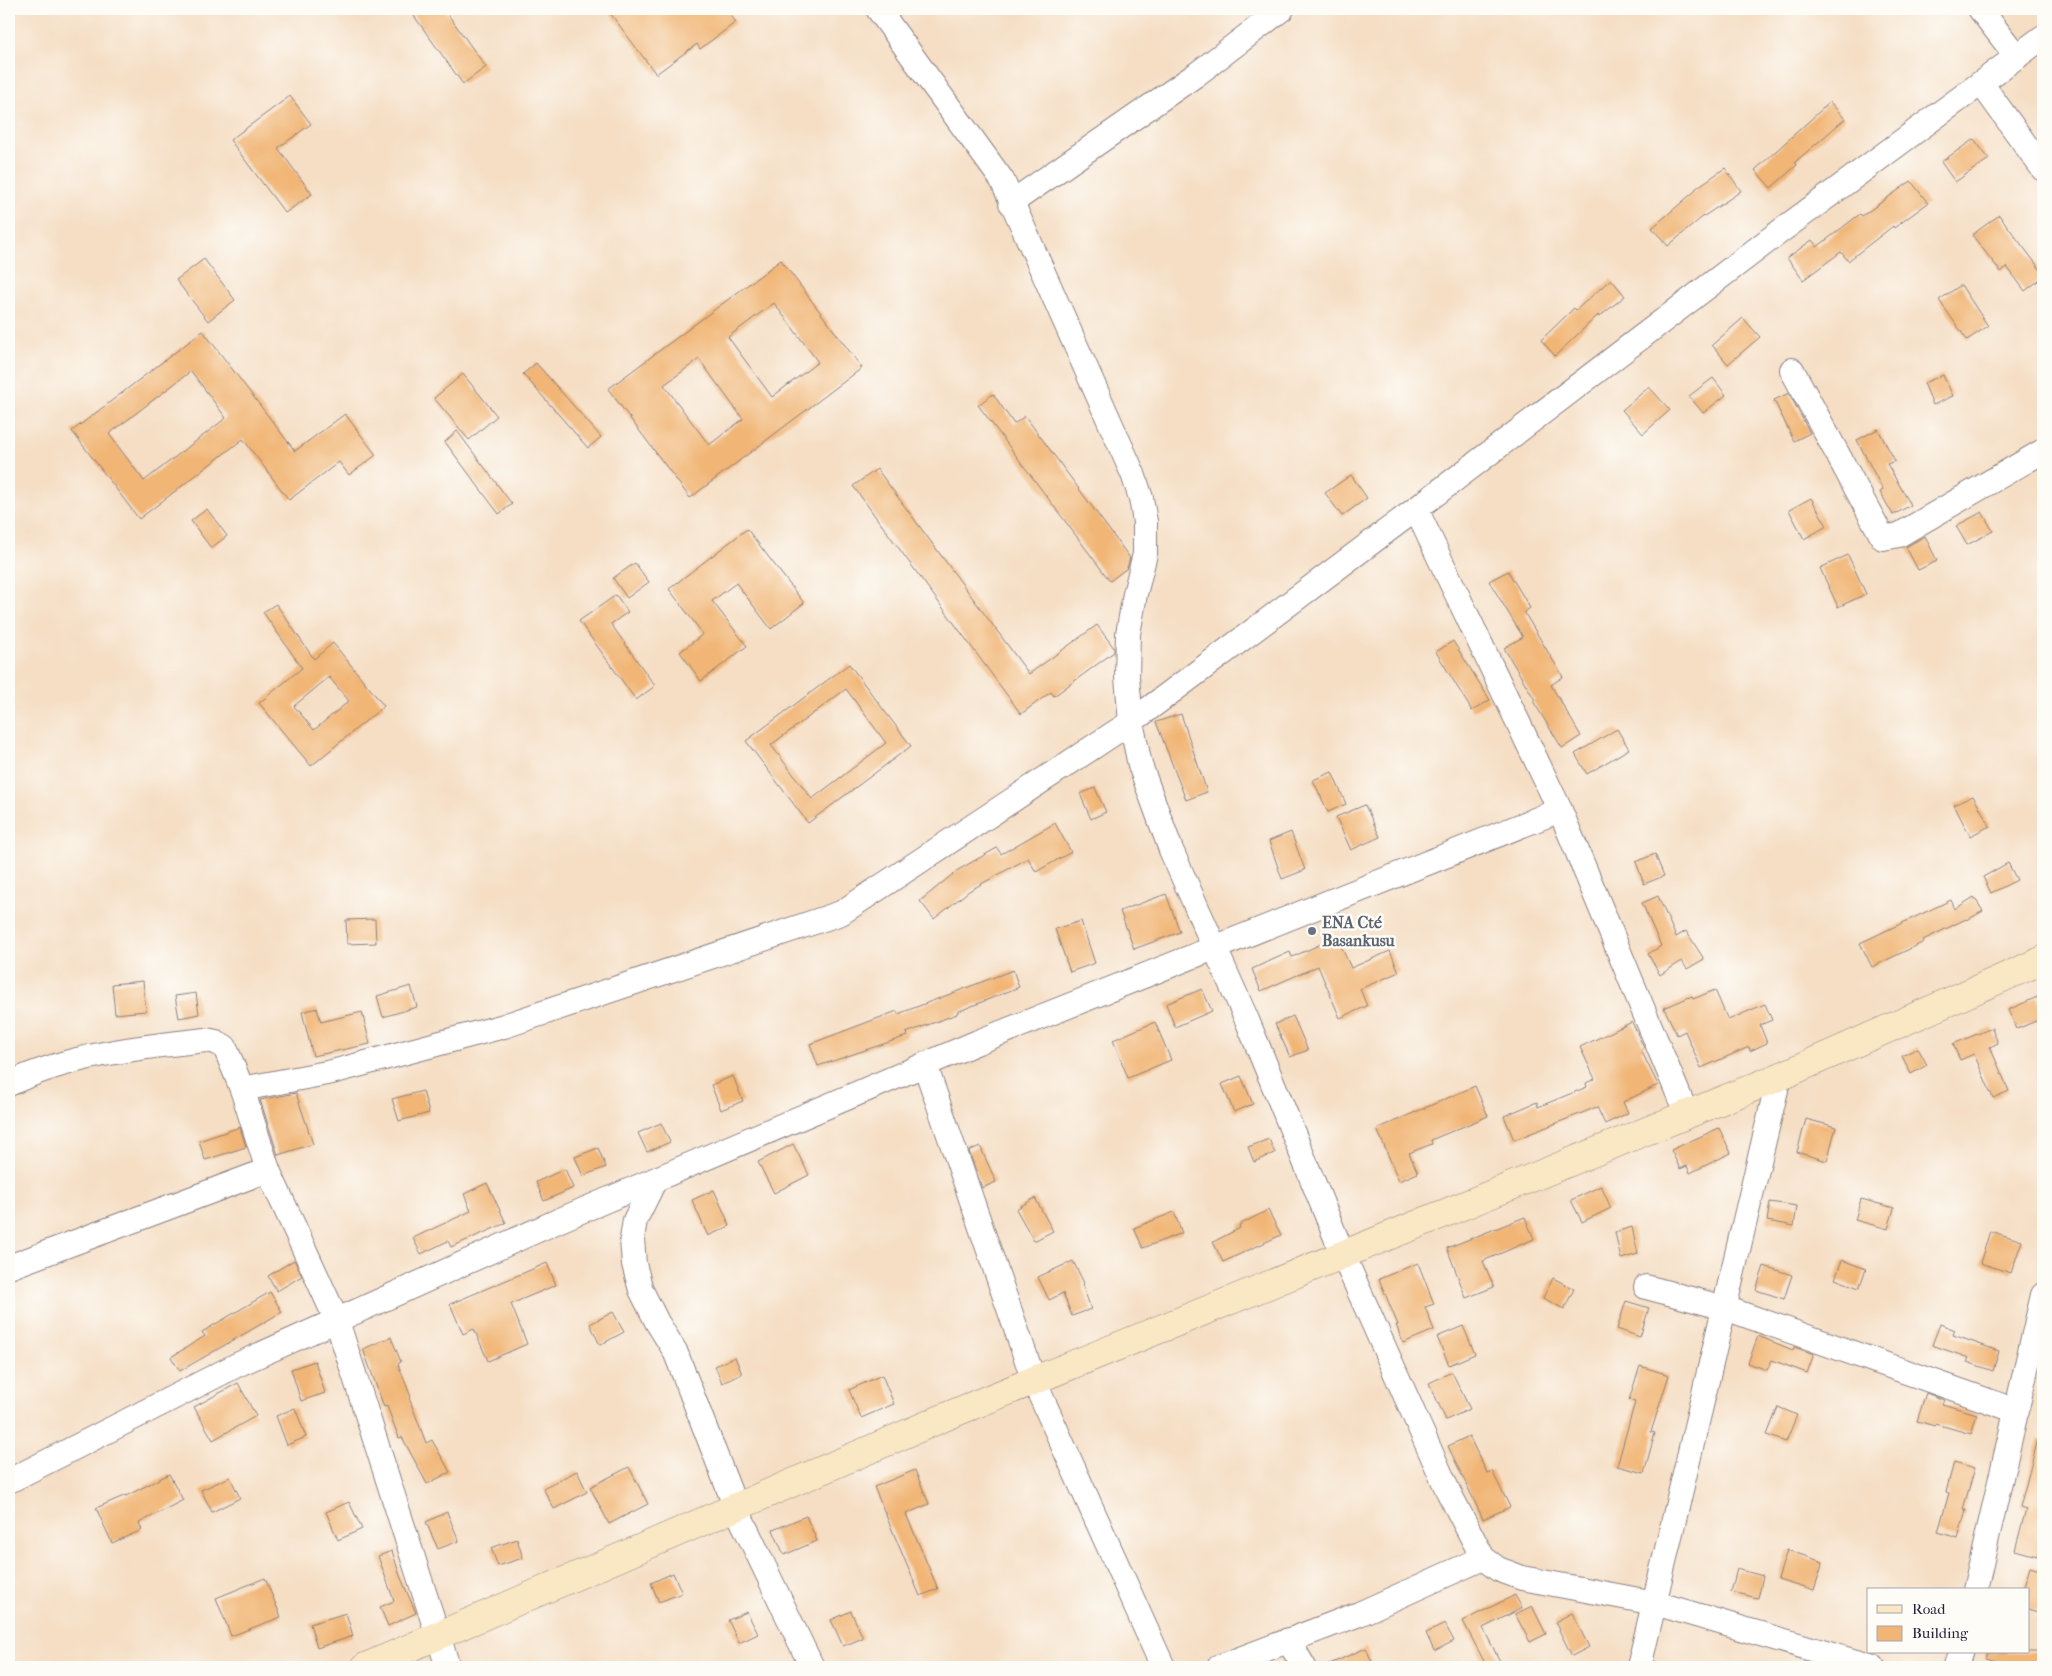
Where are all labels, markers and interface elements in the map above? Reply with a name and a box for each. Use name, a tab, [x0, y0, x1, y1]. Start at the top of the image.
place label: ENA Cté Basankusu	[1322, 913, 1396, 950]
marker: ENA Cté Basankusu	[1306, 925, 1318, 937]
legend	[1867, 1588, 2030, 1654]
text: Road	[1912, 1600, 1946, 1618]
text: Building	[1912, 1624, 1969, 1642]

